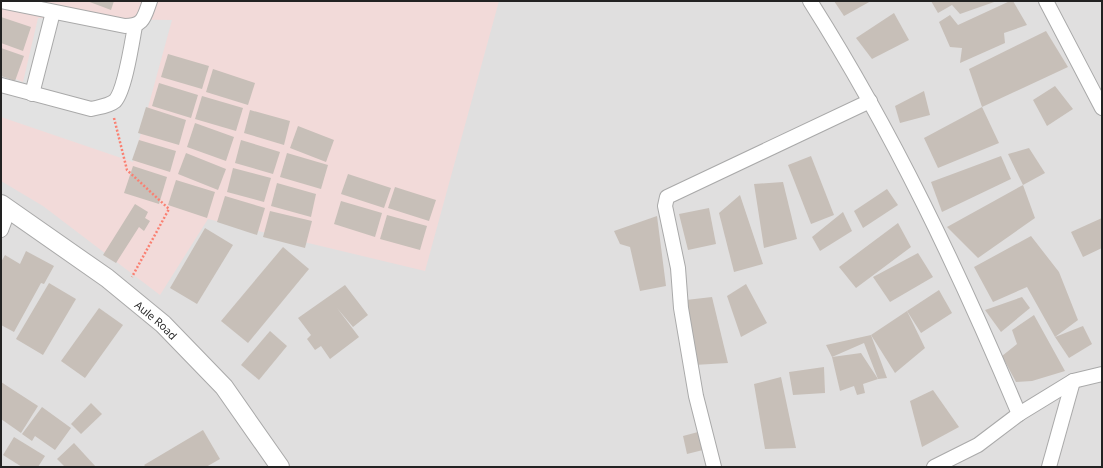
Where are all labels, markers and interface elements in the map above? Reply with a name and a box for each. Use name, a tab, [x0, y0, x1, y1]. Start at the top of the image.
street label: Aule Road	[132, 297, 181, 342]

